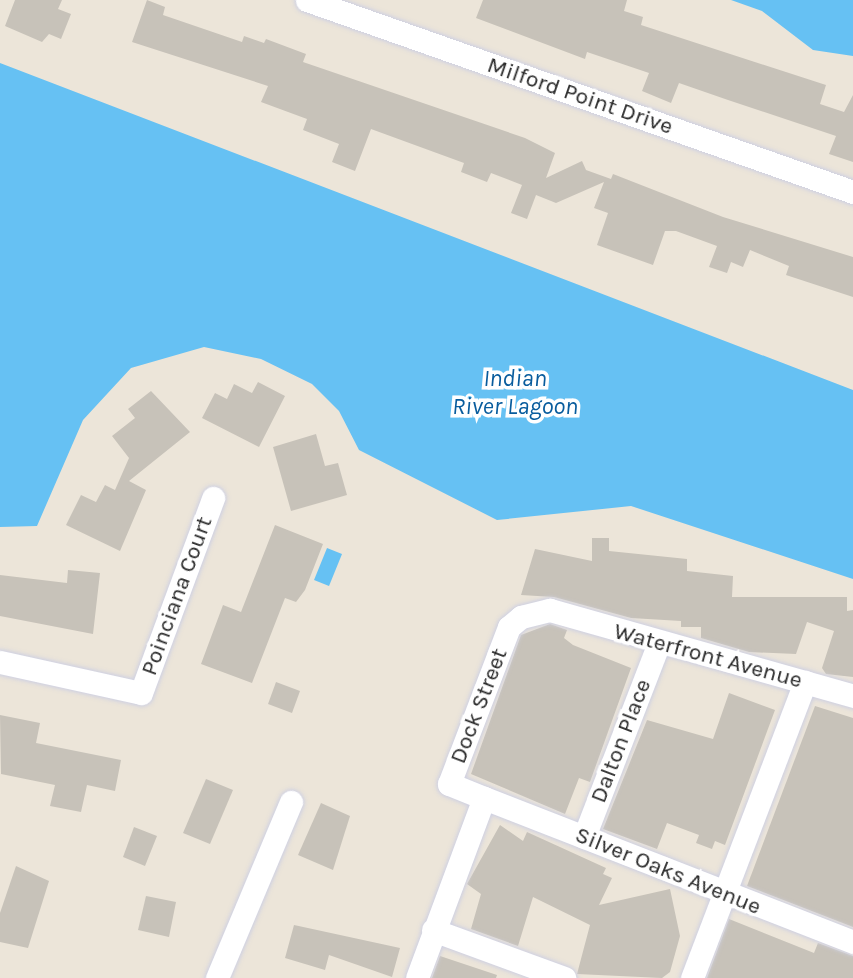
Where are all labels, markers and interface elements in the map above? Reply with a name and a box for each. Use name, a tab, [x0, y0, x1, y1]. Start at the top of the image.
street label: Milford Point Drive	[484, 51, 676, 141]
water label: Indian River Lagoon	[452, 365, 578, 421]
street label: Poinciana Court	[135, 513, 219, 679]
street label: Waterfront Avenue	[611, 618, 805, 694]
street label: Dock Street	[444, 644, 514, 768]
street label: Dalton Place	[585, 675, 657, 807]
street label: Silver Oaks Avenue	[571, 821, 765, 921]

